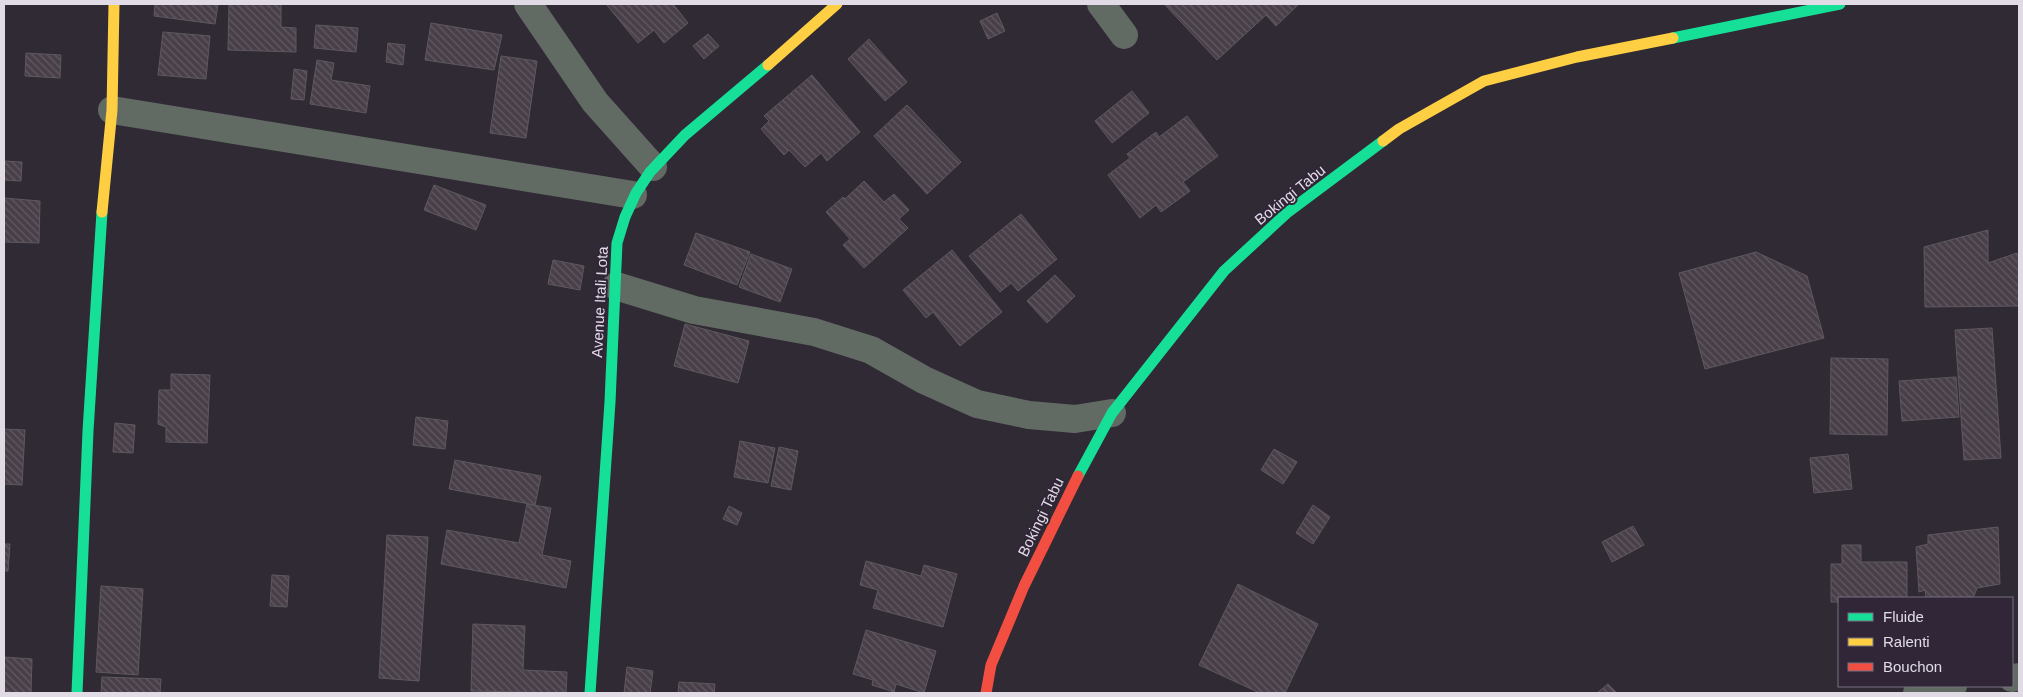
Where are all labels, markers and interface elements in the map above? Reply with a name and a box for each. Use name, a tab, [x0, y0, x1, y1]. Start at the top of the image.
street label: Bokingi Tabu	[1251, 161, 1328, 228]
street label: Avenue Itali Lota	[588, 245, 611, 358]
street label: Bokingi Tabu	[1014, 475, 1067, 559]
legend	[1838, 597, 2013, 687]
text: Fluide	[1883, 608, 1924, 625]
text: Ralenti	[1883, 633, 1930, 650]
text: Bouchon	[1883, 658, 1942, 675]

